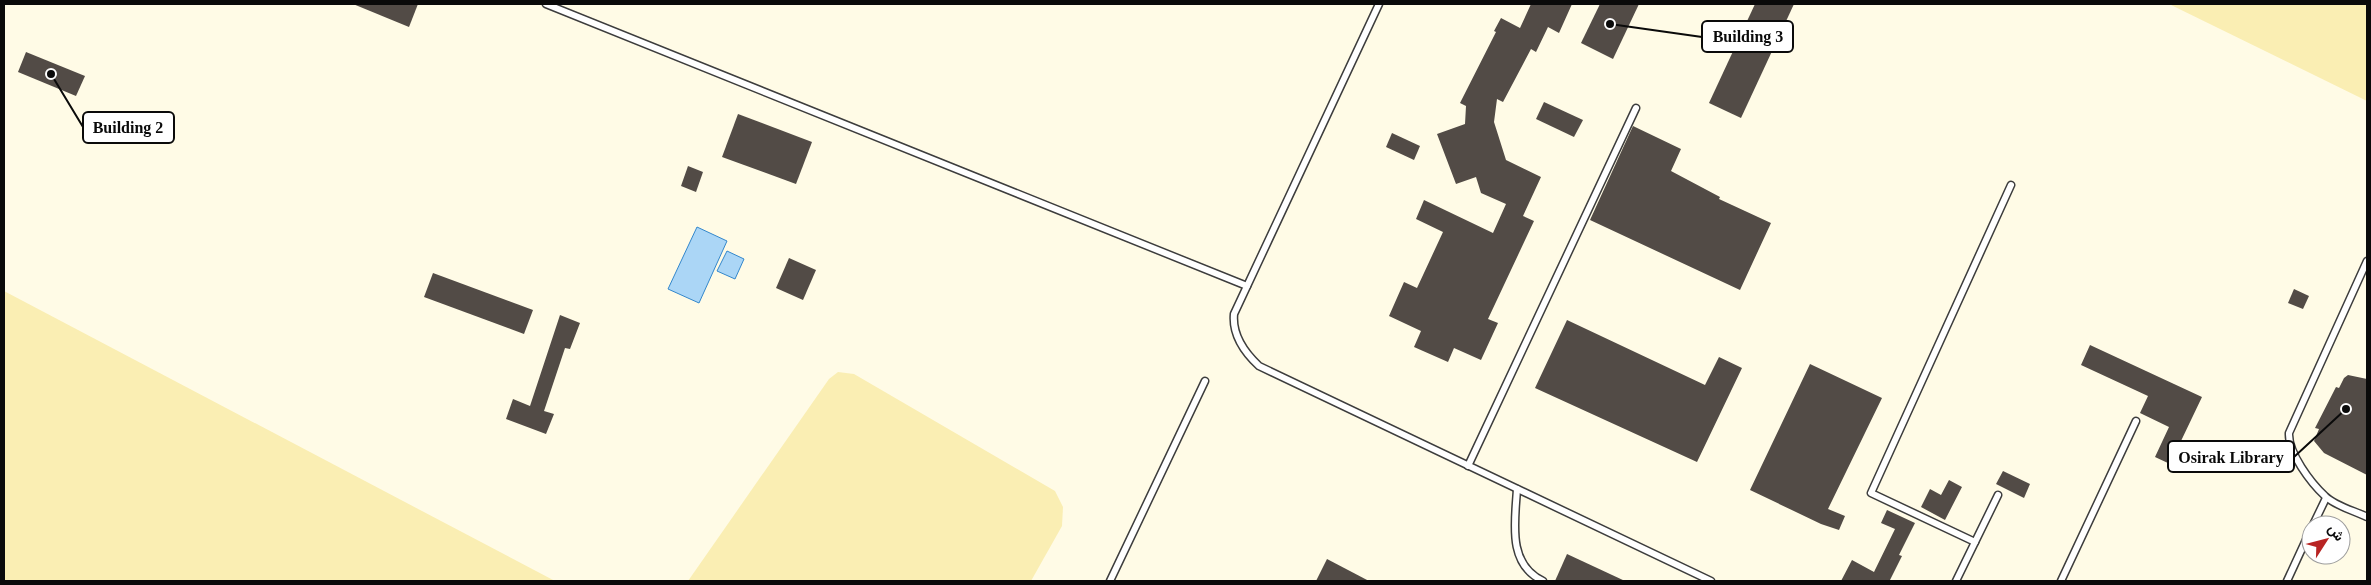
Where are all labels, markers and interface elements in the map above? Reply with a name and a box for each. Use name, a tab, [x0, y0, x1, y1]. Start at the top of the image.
callout: Building 3	[1702, 21, 1793, 52]
text: Building 3	[1713, 28, 1783, 46]
callout: Building 2	[83, 112, 174, 143]
text: Building 2	[93, 119, 163, 137]
callout: Osirak Library	[2168, 441, 2294, 472]
text: Osirak Library	[2178, 449, 2284, 467]
north arrow	[2301, 515, 2351, 565]
text: ش	[2324, 521, 2347, 545]

